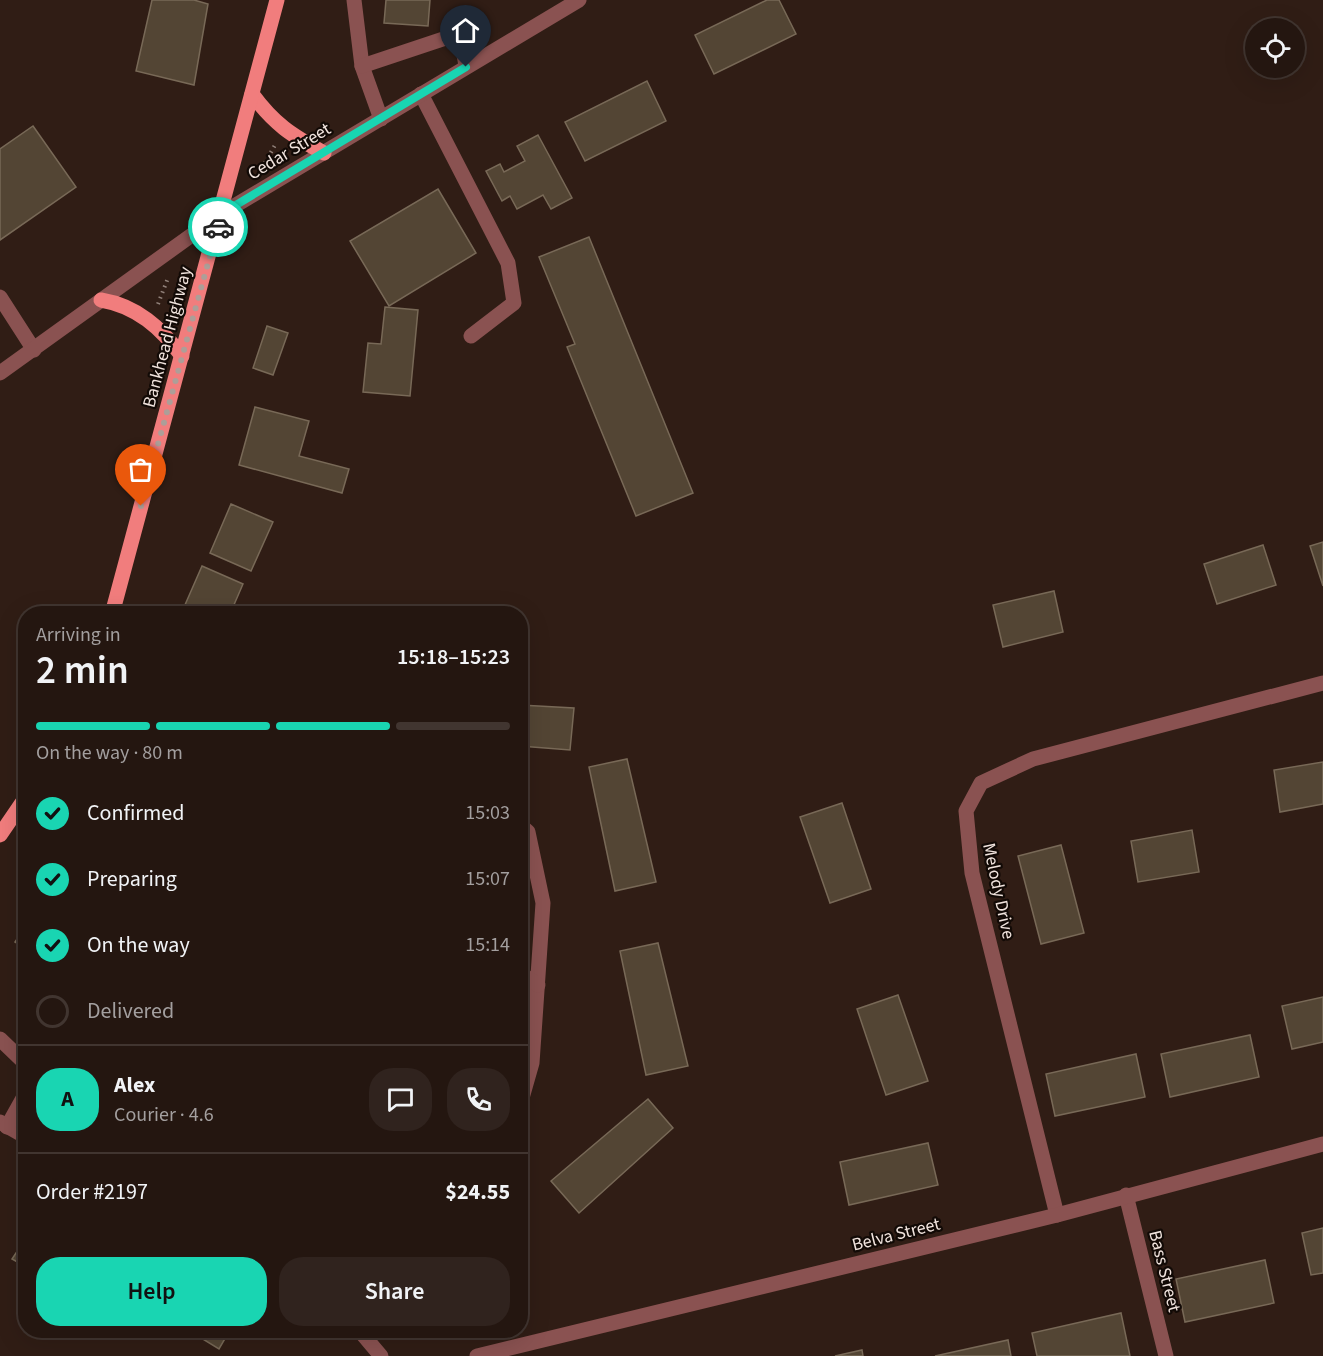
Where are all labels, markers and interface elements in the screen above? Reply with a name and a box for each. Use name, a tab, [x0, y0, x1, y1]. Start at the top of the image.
pin	[440, 5, 491, 67]
icon: home	[449, 14, 482, 47]
map controls	[1245, 18, 1305, 78]
button: locate	[1245, 18, 1305, 78]
street label: Cedar Street	[243, 117, 336, 186]
courier	[188, 197, 248, 257]
icon: car	[202, 211, 235, 244]
street label: Bankhead Highway	[137, 263, 198, 410]
pin	[115, 444, 166, 506]
icon: bag	[124, 453, 157, 486]
text: Arriving in	[36, 621, 121, 649]
text: 15:18–15:23	[397, 641, 510, 673]
text: 2 min	[36, 643, 129, 699]
text: On the way · 80 m	[36, 739, 183, 767]
icon: check	[36, 797, 69, 830]
text: Confirmed	[87, 797, 184, 829]
text: 15:03	[465, 799, 510, 827]
street label: Melody Drive	[976, 841, 1021, 941]
icon: check	[36, 863, 69, 896]
text: Preparing	[87, 863, 177, 895]
text: 15:07	[465, 865, 510, 893]
icon: check	[36, 929, 69, 962]
text: On the way	[87, 929, 190, 961]
text: 15:14	[465, 931, 510, 959]
text: Delivered	[87, 995, 174, 1027]
button: chat	[369, 1068, 432, 1131]
button: phone	[447, 1068, 510, 1131]
text: Alex	[114, 1069, 155, 1101]
text: A	[61, 1083, 74, 1115]
text: Courier · 4.6	[114, 1101, 214, 1129]
text: Order #2197	[36, 1176, 148, 1208]
text: $24.55	[445, 1176, 510, 1208]
street label: Belva Street	[849, 1211, 943, 1257]
street label: Bass Street	[1142, 1228, 1187, 1315]
button: Help	[36, 1257, 267, 1326]
button: Share	[279, 1257, 510, 1326]

